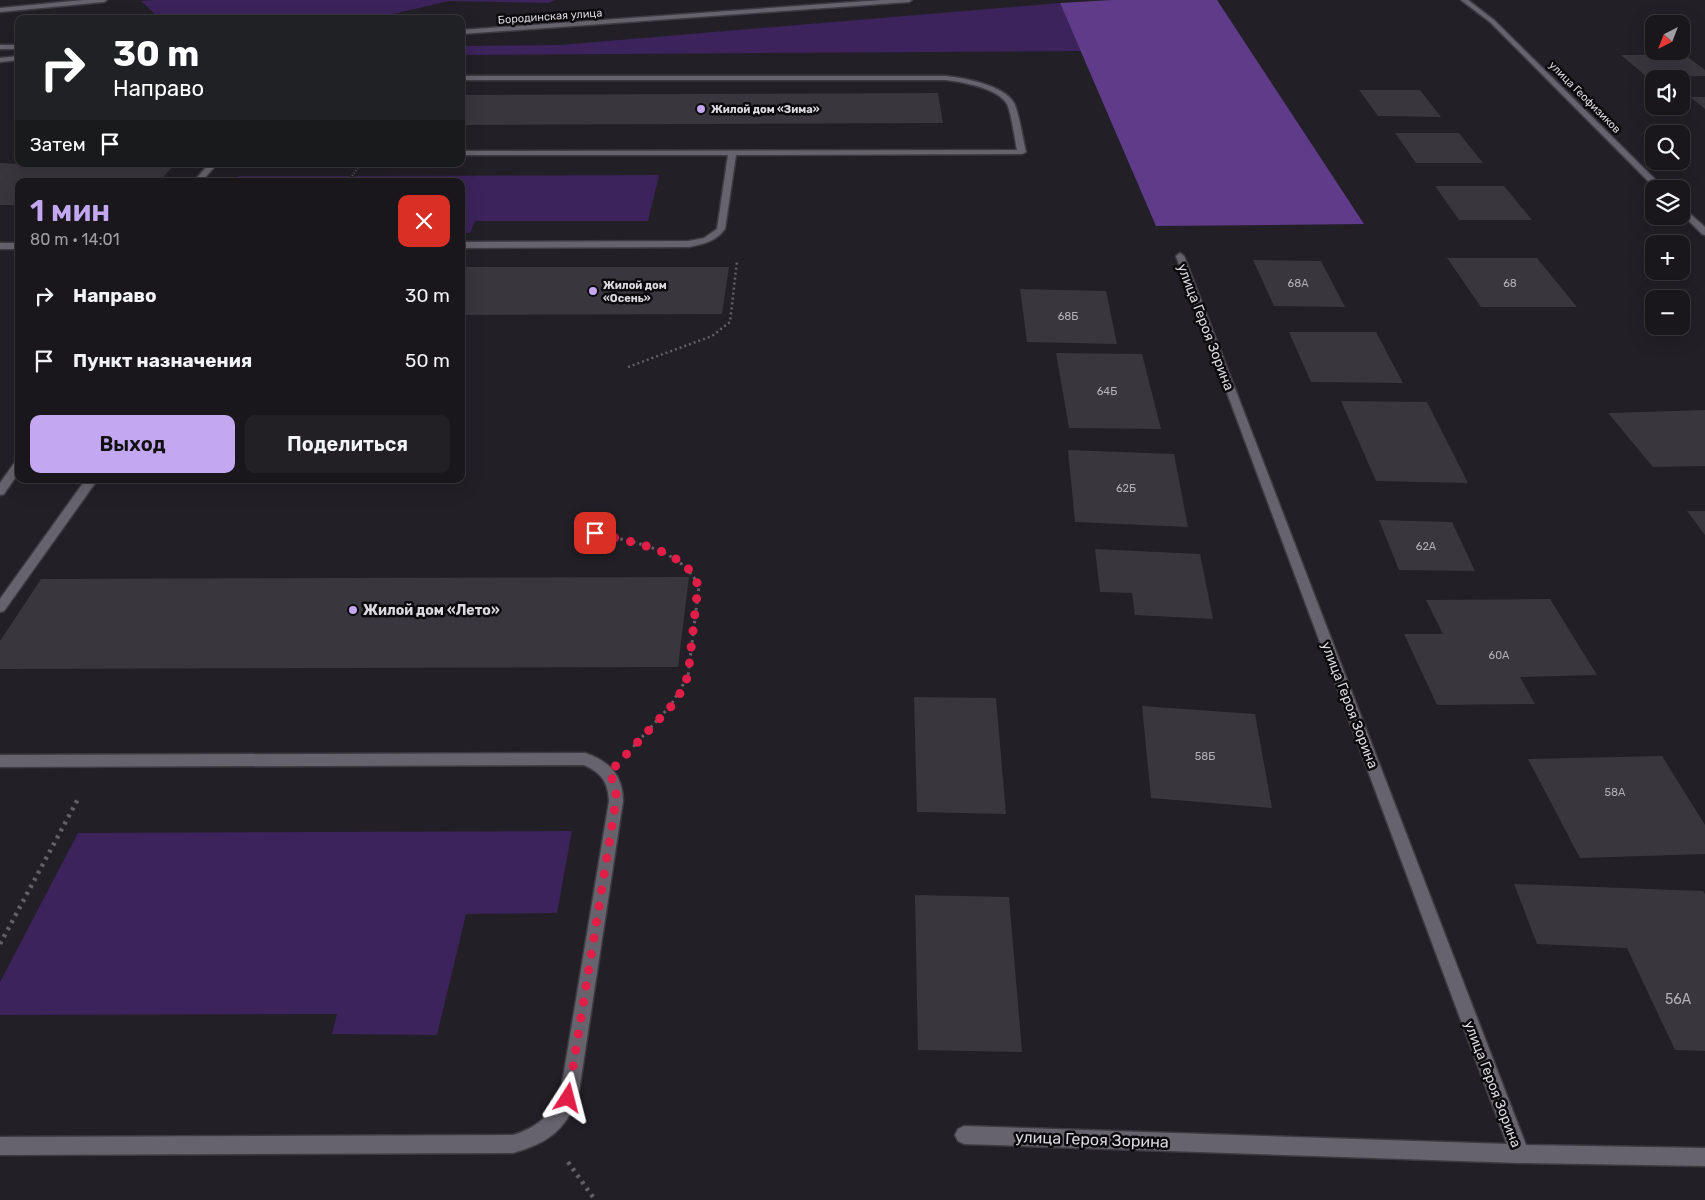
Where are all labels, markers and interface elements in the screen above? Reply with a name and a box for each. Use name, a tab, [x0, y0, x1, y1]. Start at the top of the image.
street label: Бородинская улица	[497, 6, 603, 27]
north arrow	[1645, 15, 1690, 60]
map controls	[1645, 15, 1690, 335]
text: 30 m	[113, 33, 199, 75]
icon: right	[30, 35, 95, 100]
street label: улица Геофизиков	[1546, 59, 1623, 136]
button: sound	[1645, 70, 1690, 115]
text: Направо	[113, 75, 204, 102]
marker: Жилой дом «Зима»	[695, 103, 707, 115]
place label: Жилой дом «Зима»	[711, 103, 820, 116]
button: search	[1645, 125, 1690, 170]
icon: arrive	[96, 130, 124, 158]
text: Затем	[30, 133, 86, 156]
button: layers	[1645, 180, 1690, 225]
text: 1 мин	[30, 193, 110, 229]
button: close	[398, 195, 450, 247]
text: 80 m · 14:01	[30, 230, 120, 249]
button: +	[1645, 235, 1690, 280]
street label: улица Героя Зорина	[1174, 261, 1238, 393]
house number: 68А	[1288, 277, 1309, 290]
house number: 68	[1503, 277, 1517, 290]
place label: Жилой дом «Осень»	[603, 279, 667, 305]
icon: right	[30, 282, 58, 310]
text: Направо	[73, 284, 157, 307]
text: 30 m	[405, 284, 450, 307]
marker: Жилой дом «Осень»	[587, 285, 599, 297]
button: −	[1645, 290, 1690, 335]
house number: 68Б	[1058, 310, 1078, 323]
icon: arrive	[30, 347, 58, 375]
text: Пункт назначения	[73, 349, 252, 372]
text: 50 m	[405, 349, 450, 372]
house number: 64Б	[1097, 385, 1117, 398]
button: Выход	[30, 415, 235, 473]
button: Поделиться	[245, 415, 450, 473]
house number: 62Б	[1116, 482, 1136, 495]
pin	[574, 512, 616, 554]
icon: arrive	[581, 519, 609, 547]
house number: 62А	[1416, 540, 1437, 553]
place label: Жилой дом «Лето»	[363, 602, 500, 619]
marker: Жилой дом «Лето»	[347, 604, 359, 616]
street label: улица Героя Зорина	[1318, 639, 1382, 771]
house number: 60А	[1489, 649, 1510, 662]
house number: 58Б	[1195, 750, 1215, 763]
house number: 58А	[1605, 786, 1626, 799]
house number: 56А	[1665, 991, 1692, 1008]
street label: улица Героя Зорина	[1461, 1018, 1525, 1150]
position arrow	[541, 1071, 593, 1123]
street label: улица Героя Зорина	[1015, 1127, 1169, 1152]

